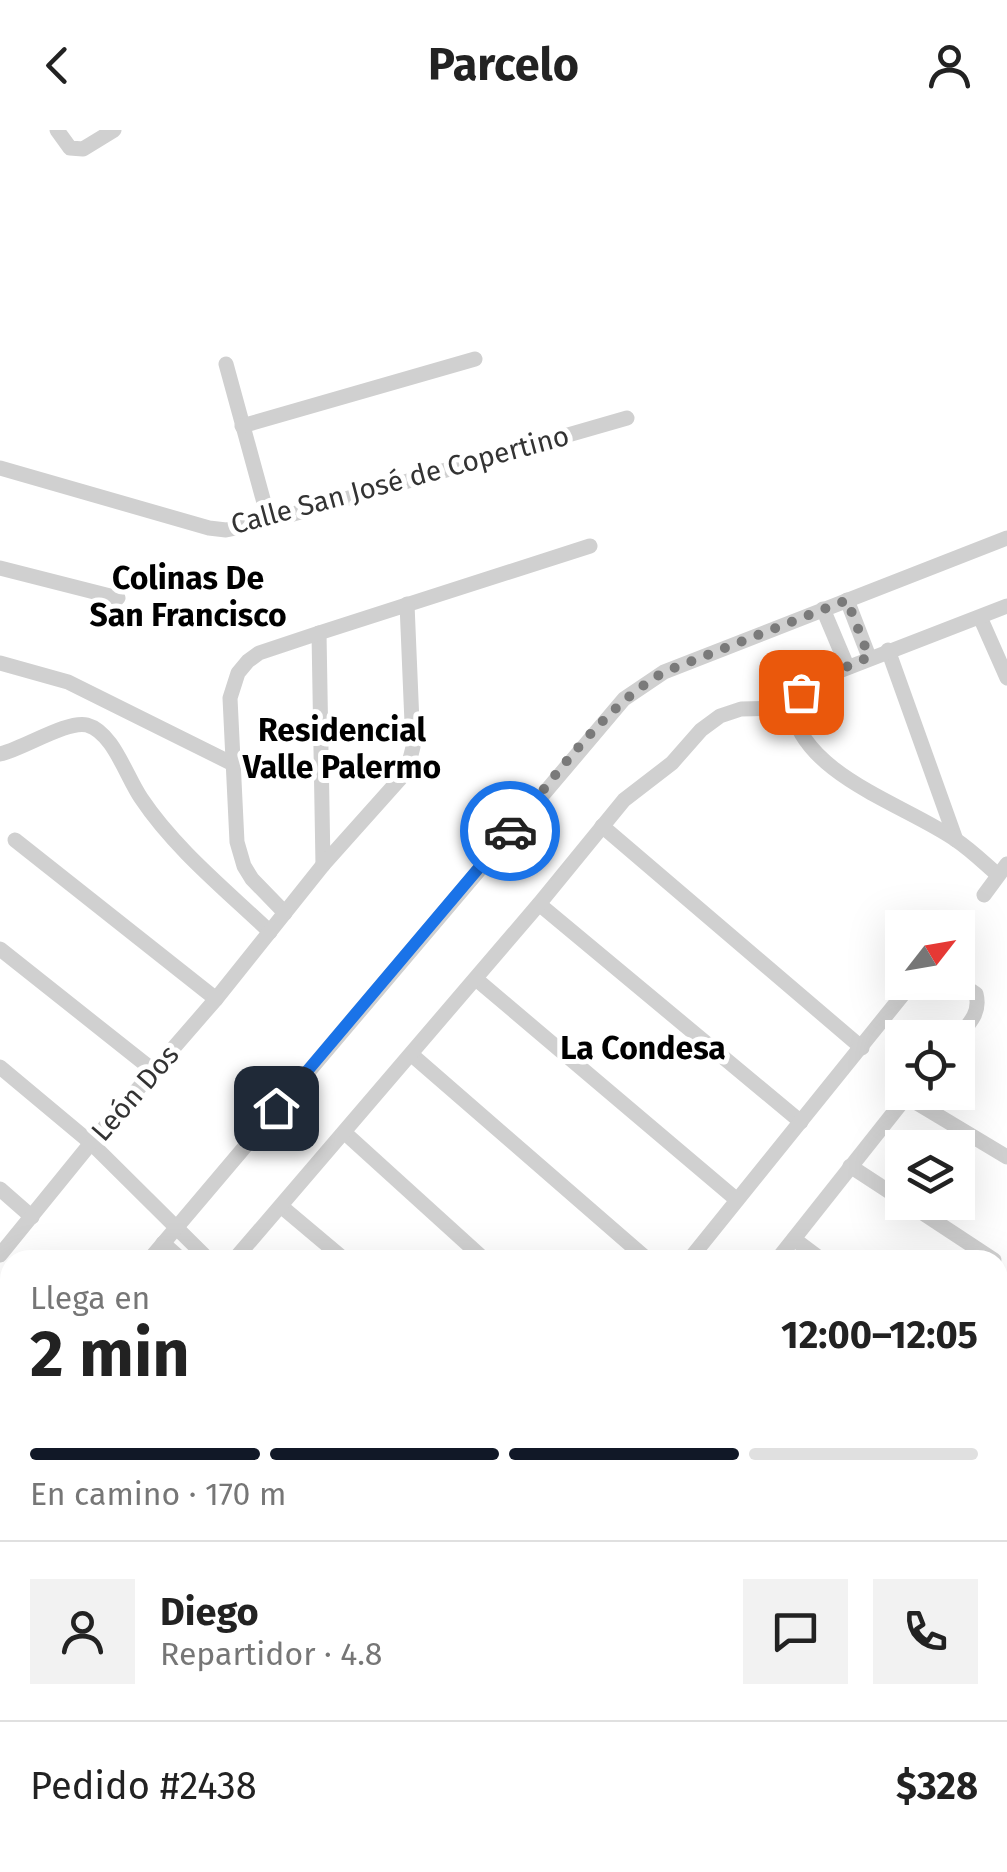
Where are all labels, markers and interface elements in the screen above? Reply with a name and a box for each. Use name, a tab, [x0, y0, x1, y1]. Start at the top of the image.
icon: back	[30, 38, 85, 93]
text: Parcelo	[428, 38, 579, 92]
icon: person	[922, 38, 977, 93]
street label: Calle San José de Copertino	[227, 419, 573, 541]
district label: Colinas De San Francisco	[89, 559, 287, 634]
pin	[759, 650, 844, 735]
icon: bag	[774, 665, 829, 720]
district label: Residencial Valle Palermo	[242, 711, 441, 786]
courier	[460, 781, 560, 881]
icon: car	[483, 804, 538, 859]
north arrow	[885, 910, 975, 1000]
map controls	[885, 910, 975, 1220]
button: locate	[885, 1020, 975, 1110]
district label: La Condesa	[560, 1029, 726, 1067]
street label: León Dos	[84, 1038, 186, 1148]
pin	[234, 1066, 319, 1151]
icon: home	[249, 1081, 304, 1136]
button: layers	[885, 1130, 975, 1220]
text: Llega en	[30, 1279, 150, 1317]
text: 12:00–12:05	[781, 1312, 978, 1358]
text: 2 min	[30, 1315, 190, 1393]
text: En camino · 170 m	[30, 1475, 286, 1513]
button: person	[30, 1579, 135, 1684]
button: chat	[743, 1579, 848, 1684]
button: phone	[873, 1579, 978, 1684]
text: Diego	[160, 1589, 259, 1635]
text: Repartidor · 4.8	[160, 1635, 383, 1673]
text: Pedido #2438	[30, 1763, 257, 1809]
text: $328	[896, 1763, 978, 1809]

